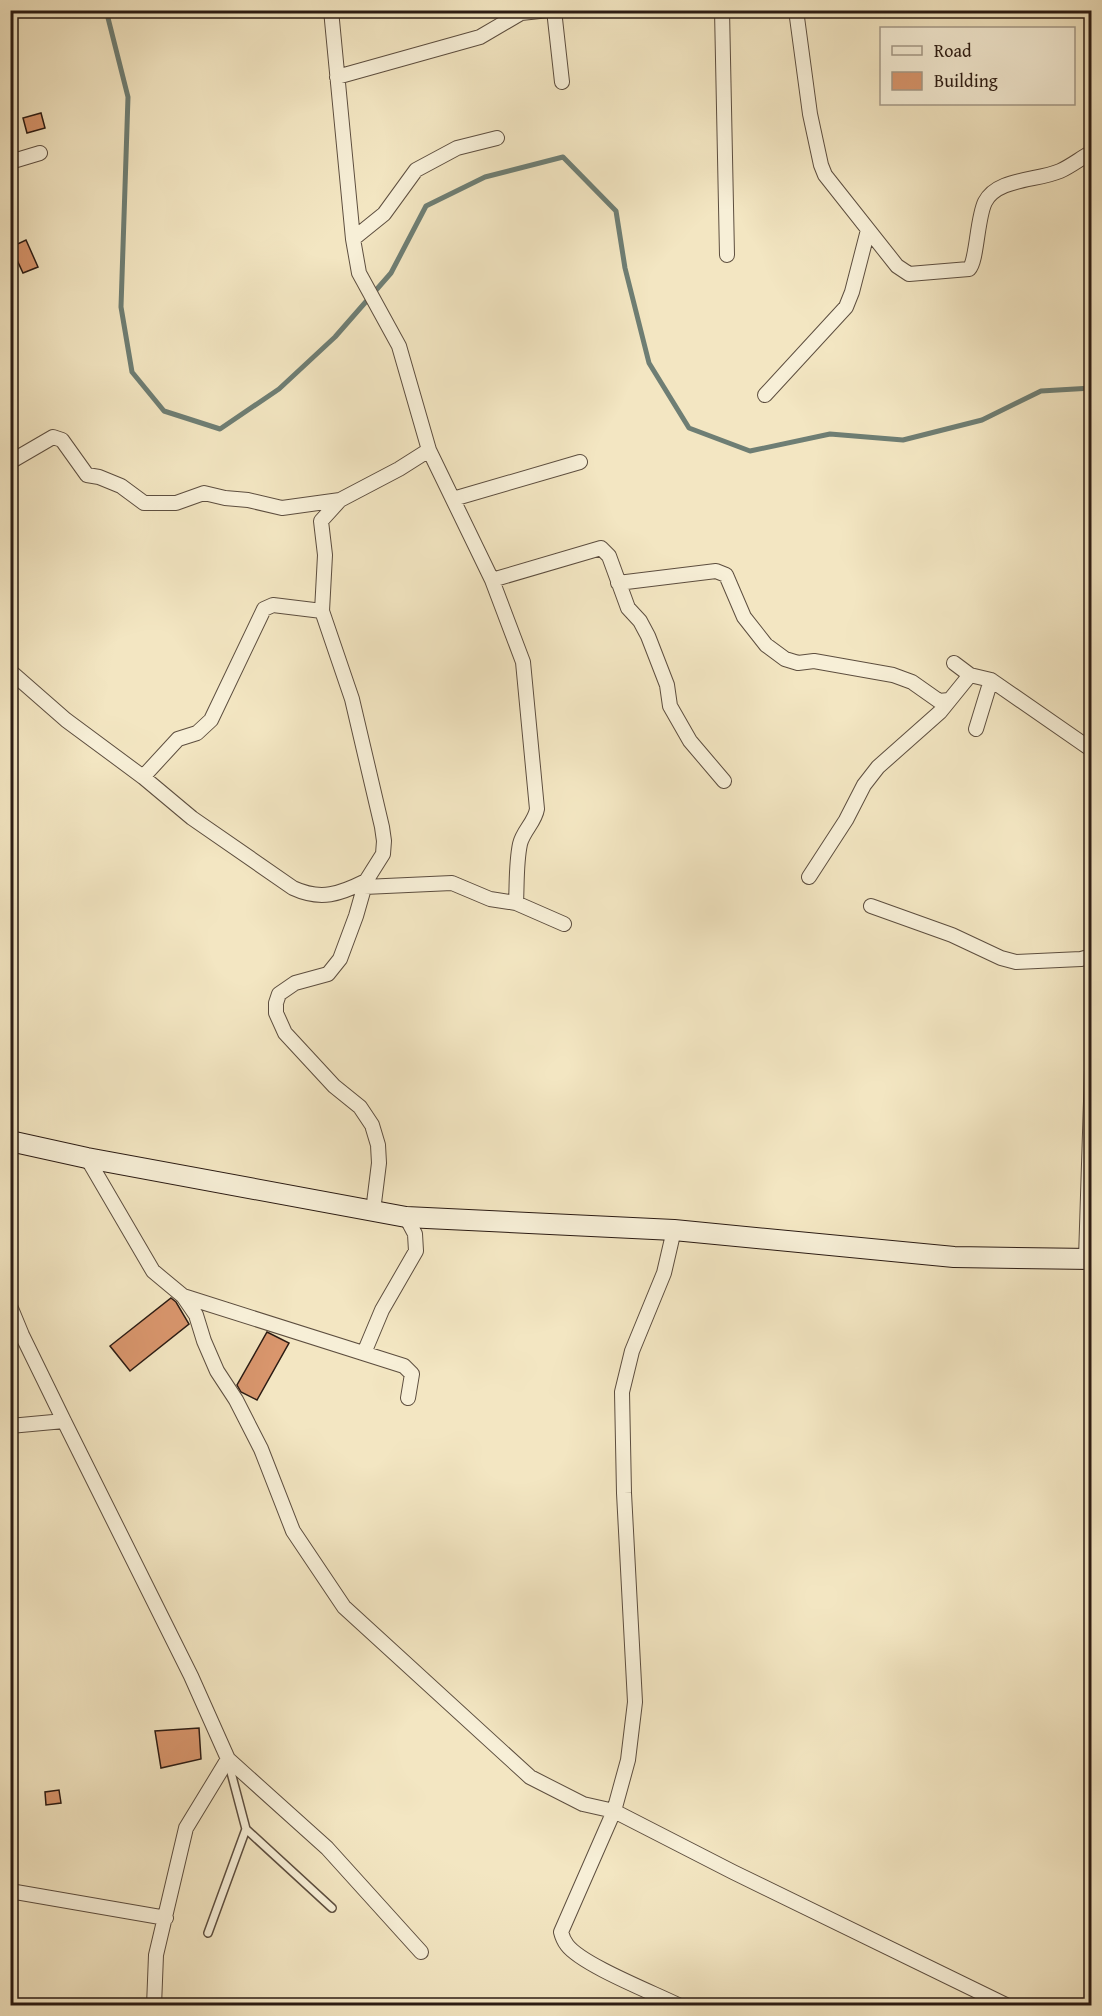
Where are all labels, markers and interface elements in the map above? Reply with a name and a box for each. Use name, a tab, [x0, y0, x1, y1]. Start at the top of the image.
legend	[880, 27, 1075, 105]
text: Road	[934, 37, 972, 64]
text: Building	[934, 67, 998, 94]

